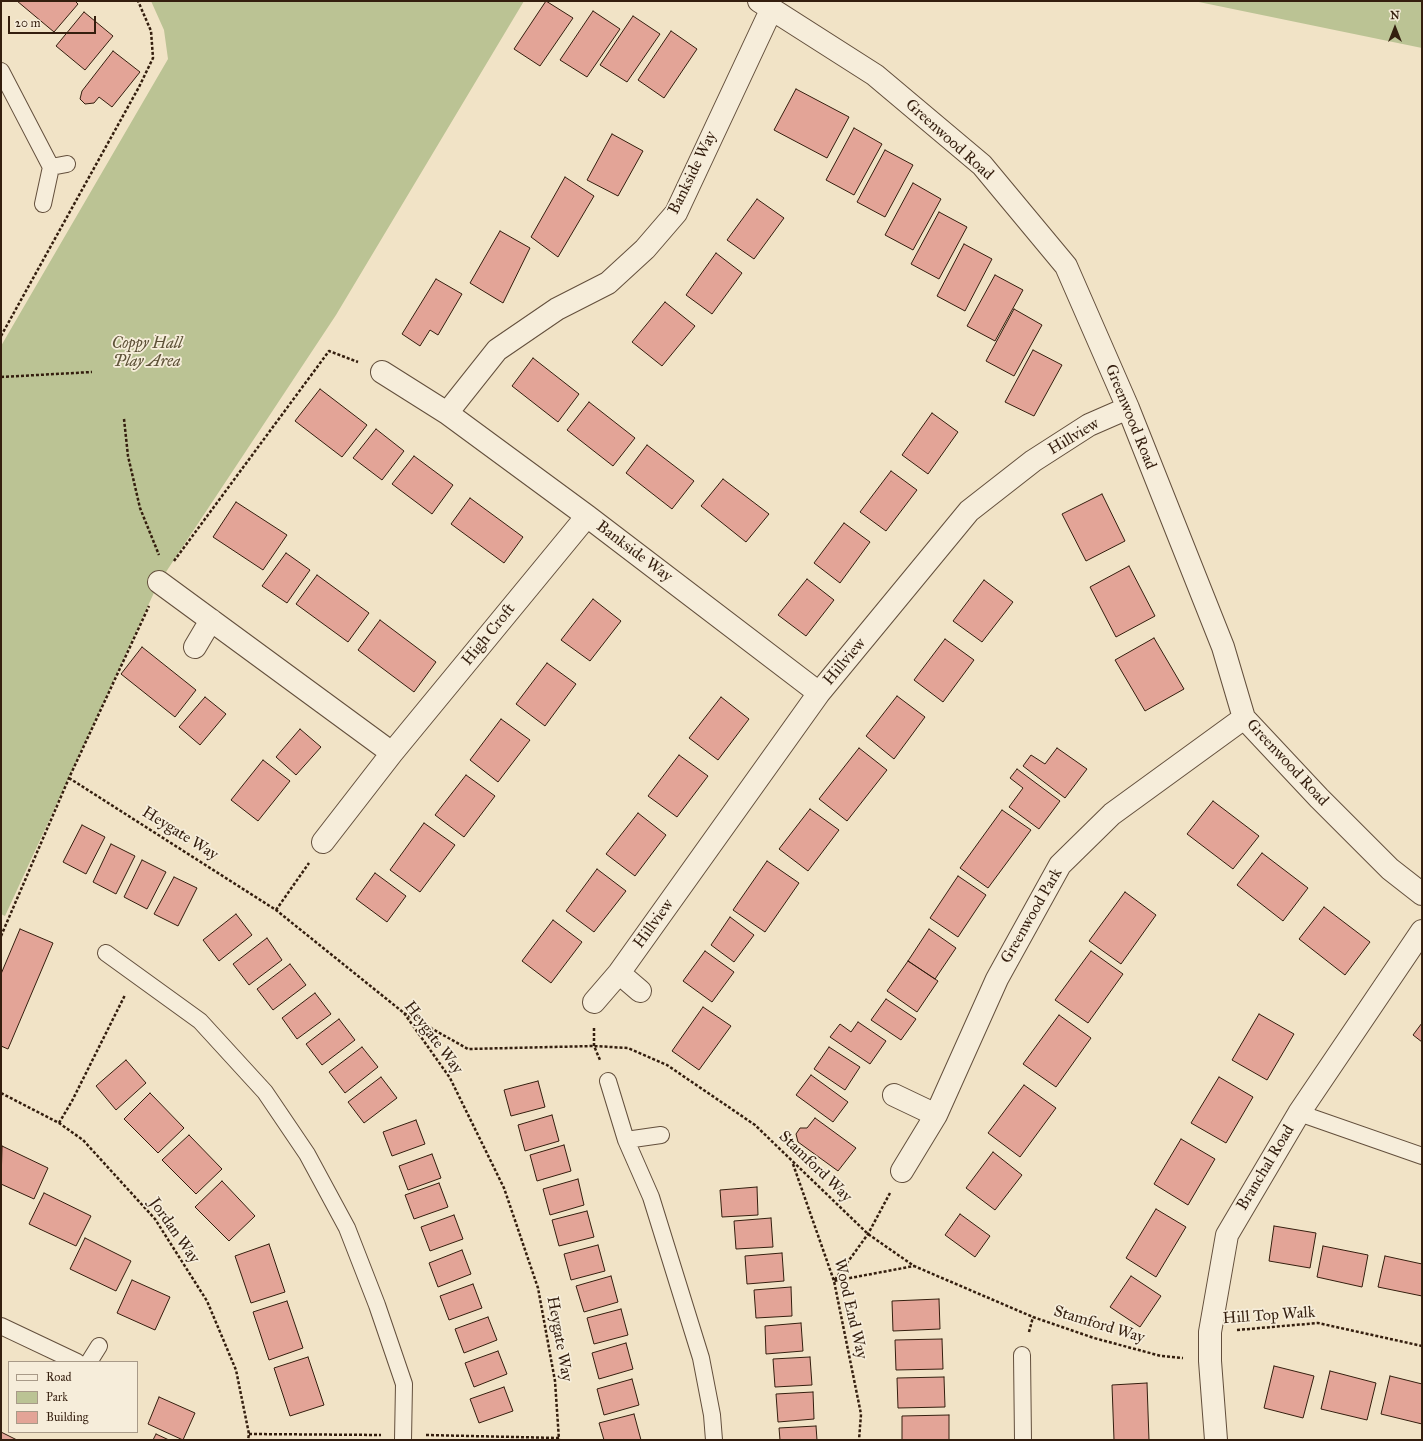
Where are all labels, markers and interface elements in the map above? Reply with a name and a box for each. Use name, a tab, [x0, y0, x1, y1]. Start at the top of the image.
scale bar	[10, 8, 98, 34]
north arrow	[1375, 8, 1415, 48]
text: N	[1390, 9, 1400, 22]
text: 20 m	[15, 16, 41, 30]
street label: Greenwood Road	[901, 95, 997, 185]
street label: Bankside Way	[665, 128, 721, 218]
park label: Coppy Hall Play Area	[112, 334, 182, 372]
street label: Greenwood Road	[1100, 362, 1160, 472]
street label: Hillview	[1045, 414, 1103, 460]
street label: Bankside Way	[592, 517, 676, 587]
street label: High Croft	[458, 600, 520, 670]
street label: Hillview	[820, 634, 870, 690]
street label: Greenwood Road	[1242, 716, 1332, 810]
street label: Heygate Way	[138, 803, 222, 865]
street label: Greenwood Park	[997, 865, 1067, 967]
street label: Hillview	[630, 896, 678, 952]
street label: Heygate Way	[399, 998, 467, 1078]
street label: Branchal Road	[1233, 1122, 1299, 1214]
street label: Stamford Way	[774, 1127, 856, 1207]
street label: Jordan Way	[144, 1195, 204, 1267]
street label: Wood End Way	[829, 1257, 871, 1361]
street label: Heygate Way	[542, 1295, 576, 1383]
street label: Stamford Way	[1051, 1302, 1147, 1348]
street label: Hill Top Walk	[1222, 1303, 1316, 1329]
legend	[8, 1361, 138, 1433]
text: Road	[46, 1370, 72, 1384]
text: Park	[46, 1390, 68, 1404]
text: Building	[46, 1410, 88, 1424]

